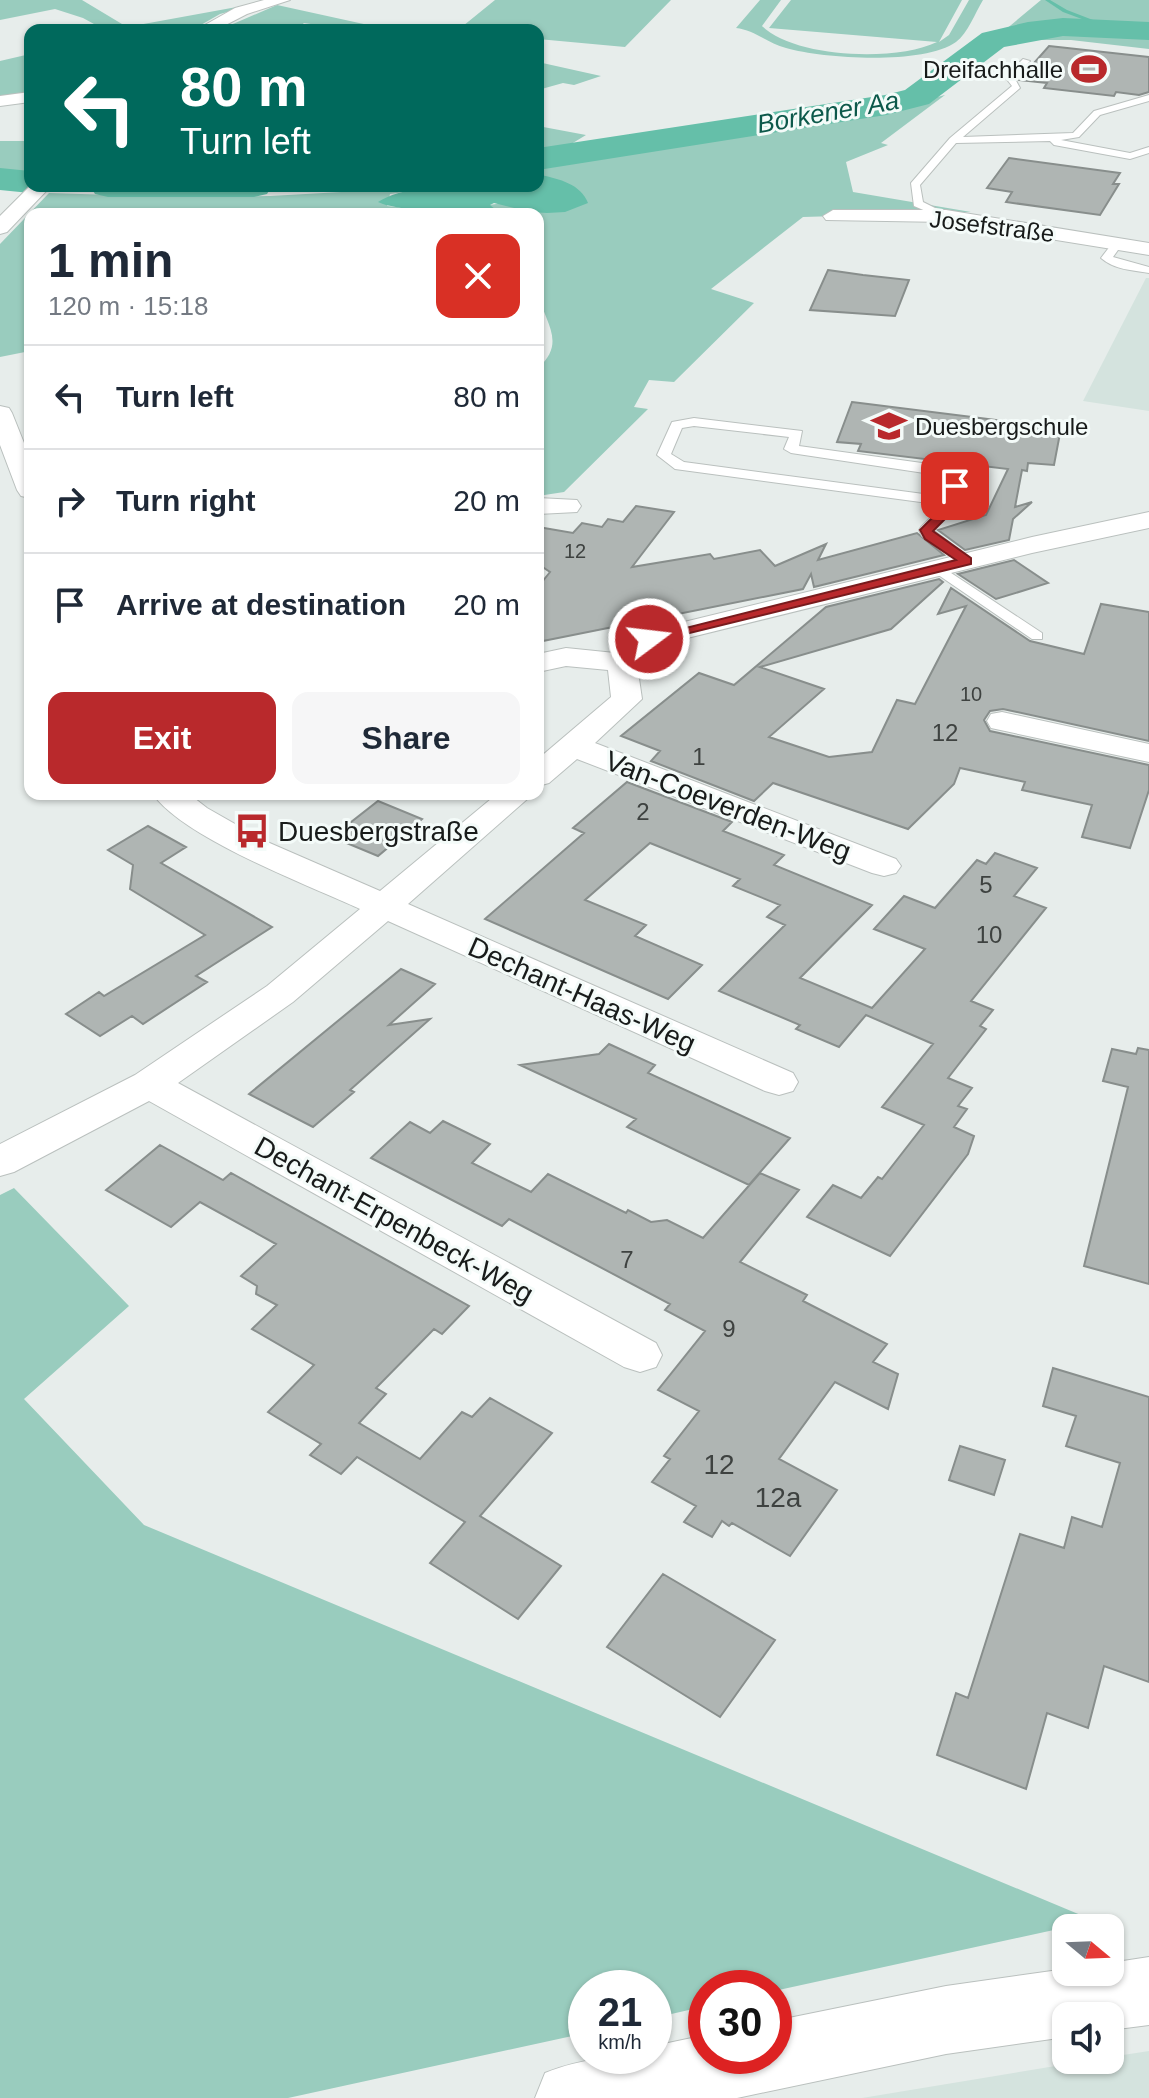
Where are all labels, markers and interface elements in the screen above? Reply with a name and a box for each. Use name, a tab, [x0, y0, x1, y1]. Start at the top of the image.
sports icon: Dreifachhalle	[1070, 50, 1108, 88]
text: 80 m	[180, 55, 308, 118]
icon: left	[48, 56, 152, 160]
place label: Dreifachhalle	[923, 56, 1063, 83]
water label: Borkener Aa	[755, 85, 901, 139]
text: Turn left	[180, 121, 311, 162]
street label: Josefstraße	[928, 205, 1056, 247]
text: 1 min	[48, 234, 173, 287]
button: close	[436, 234, 520, 318]
text: 120 m · 15:18	[48, 291, 208, 321]
icon: left	[48, 375, 92, 419]
text: Turn left	[116, 380, 234, 413]
text: 80 m	[453, 380, 520, 413]
school or university icon: Duesbergschule	[870, 407, 908, 445]
place label: Duesbergschule	[915, 413, 1088, 440]
pin	[921, 452, 989, 520]
icon: arrive	[933, 464, 977, 508]
icon: right	[48, 479, 92, 523]
text: Turn right	[116, 484, 255, 517]
text: 20 m	[453, 484, 520, 517]
house number: 12	[564, 540, 586, 562]
icon: arrive	[48, 583, 92, 627]
text: Arrive at destination	[116, 588, 406, 621]
text: 20 m	[453, 588, 520, 621]
position arrow	[607, 597, 691, 681]
house number: 10	[960, 683, 982, 705]
button: Exit	[48, 692, 276, 784]
button: Share	[292, 692, 520, 784]
house number: 12	[932, 719, 958, 746]
house number: 1	[692, 743, 706, 770]
street label: Van-Coeverden-Weg	[601, 745, 855, 867]
house number: 2	[636, 798, 650, 825]
bus stop icon: Duesbergstraße	[233, 812, 271, 850]
place label: Duesbergstraße	[278, 816, 479, 847]
house number: 5	[979, 871, 993, 898]
house number: 10	[976, 921, 1002, 948]
street label: Dechant-Haas-Weg	[464, 931, 700, 1059]
street label: Dechant-Erpenbeck-Weg	[249, 1130, 539, 1310]
house number: 7	[620, 1246, 634, 1273]
house number: 9	[722, 1315, 736, 1342]
house number: 12	[703, 1449, 735, 1480]
house number: 12a	[755, 1482, 802, 1513]
north arrow	[1052, 1914, 1124, 1986]
map controls	[1052, 1914, 1124, 2074]
speed limit sign: 30	[688, 1970, 792, 2074]
text: 21	[598, 1990, 642, 2034]
button: sound	[1052, 2002, 1124, 2074]
text: km/h	[598, 2031, 642, 2053]

